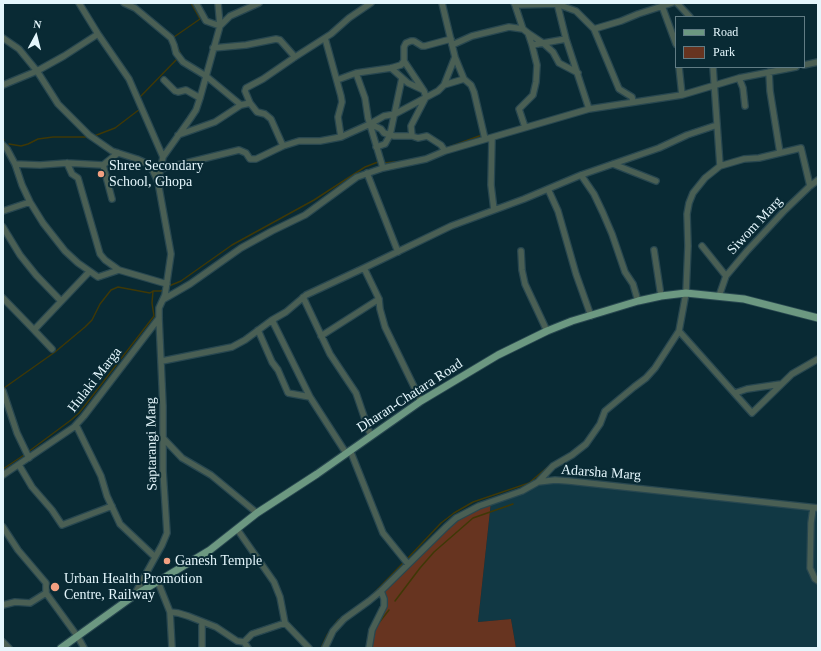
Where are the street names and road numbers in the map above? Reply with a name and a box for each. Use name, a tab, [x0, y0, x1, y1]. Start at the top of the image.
street label: Siwom Marg	[721, 190, 789, 262]
street label: Hulaki Marga	[61, 340, 129, 420]
street label: Dharan-Chatara Road	[346, 350, 474, 442]
street label: Saptarangi Marg	[143, 389, 161, 499]
street label: Adarsha Marg	[554, 461, 648, 485]

